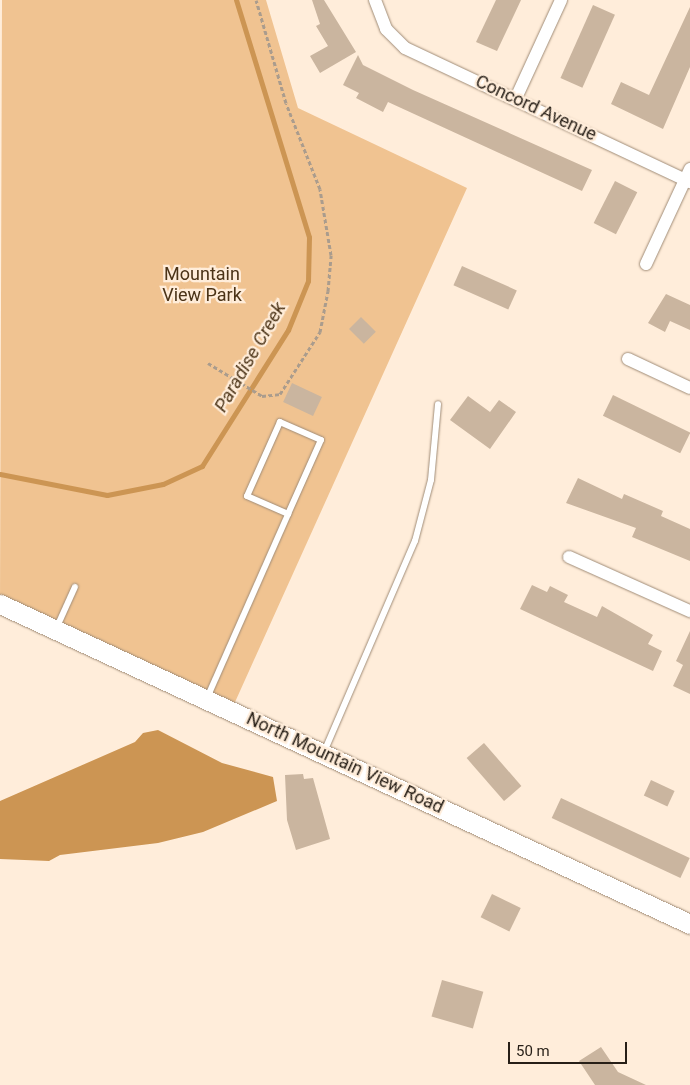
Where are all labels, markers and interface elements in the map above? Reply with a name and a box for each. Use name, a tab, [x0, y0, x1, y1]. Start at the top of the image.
street label: Concord Avenue	[472, 71, 600, 145]
park label: Mountain View Park	[162, 264, 242, 306]
water label: Paradise Creek	[209, 298, 291, 416]
street label: North Mountain View Road	[243, 708, 447, 818]
scale bar	[510, 1032, 629, 1064]
text: 50 m	[516, 1042, 550, 1060]

